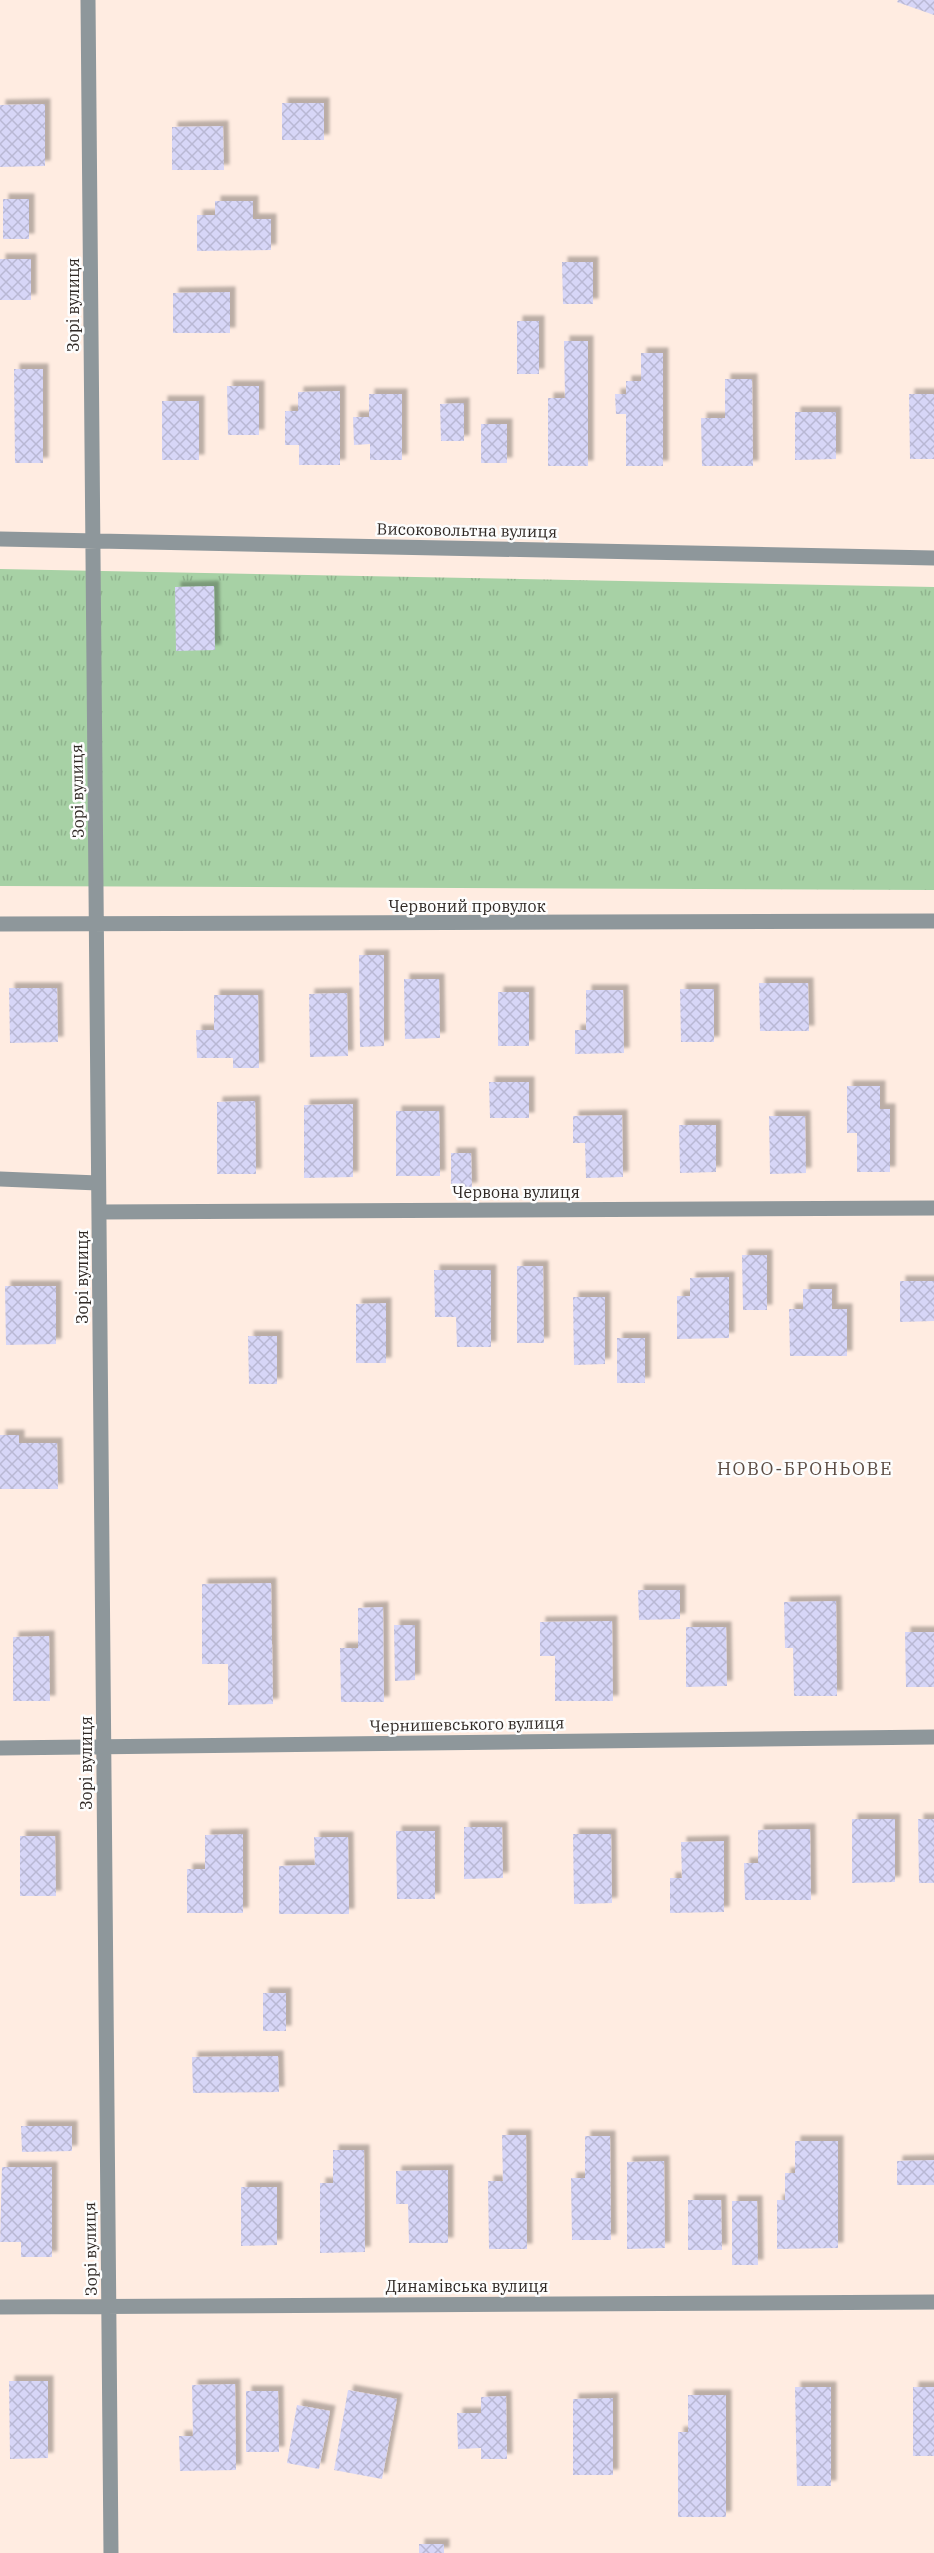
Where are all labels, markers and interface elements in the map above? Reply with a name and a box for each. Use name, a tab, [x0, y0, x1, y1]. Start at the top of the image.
street label: Зорі вулиця	[63, 258, 83, 352]
street label: Високовольтна вулиця	[376, 518, 558, 542]
street label: Зорі вулиця	[66, 744, 88, 838]
street label: Червоний провулок	[388, 896, 546, 916]
street label: Червона вулиця	[452, 1182, 580, 1202]
street label: Зорі вулиця	[72, 1230, 92, 1324]
district label: НОВО-БРОНЬОВЕ	[717, 1457, 893, 1480]
street label: Чернишевського вулиця	[369, 1712, 565, 1736]
street label: Зорі вулиця	[76, 1716, 96, 1810]
street label: Зорі вулиця	[79, 2202, 101, 2296]
street label: Динамівська вулиця	[386, 2276, 548, 2296]

